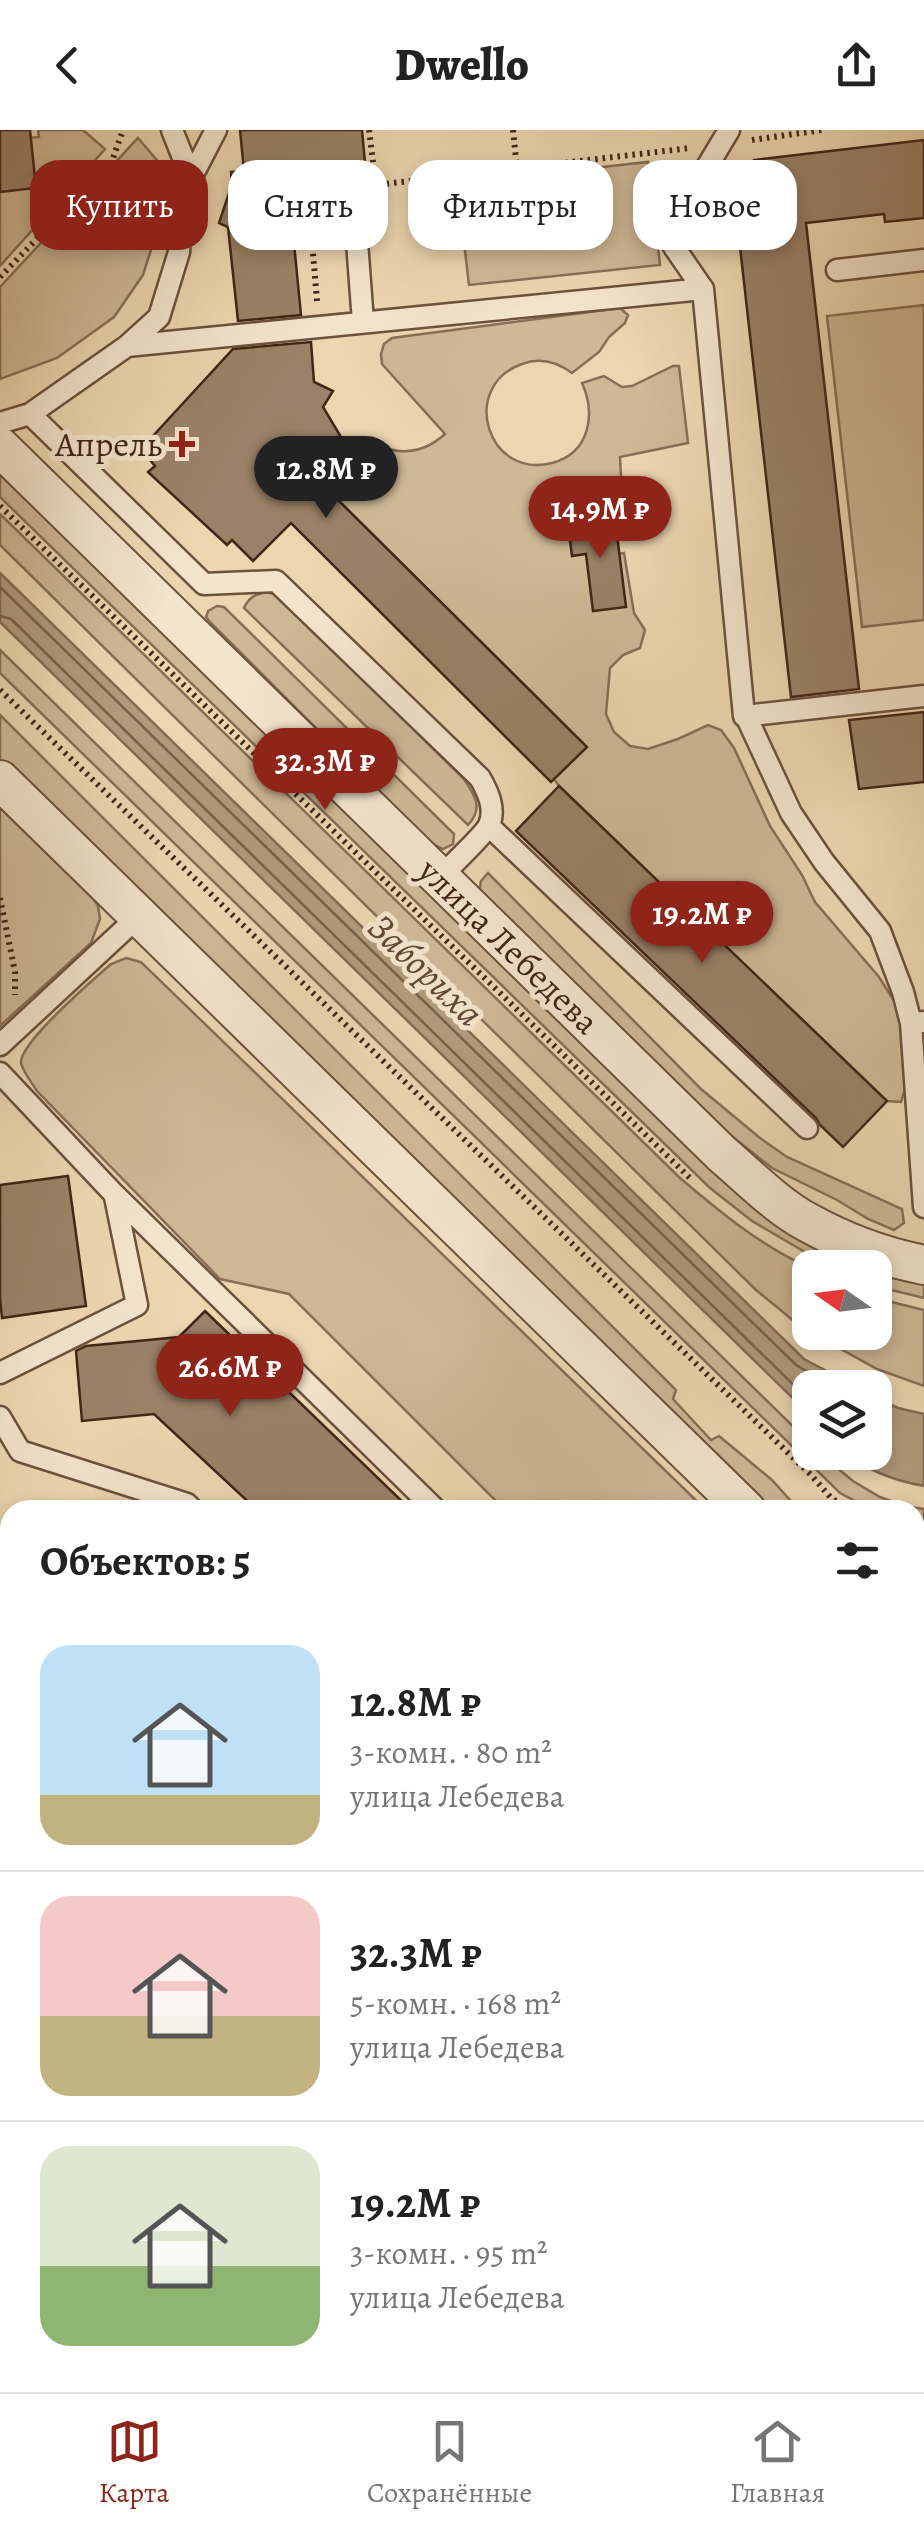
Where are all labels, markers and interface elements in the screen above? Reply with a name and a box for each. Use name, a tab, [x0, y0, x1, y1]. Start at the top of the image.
text: Dwello	[395, 34, 529, 96]
icon: back	[40, 38, 95, 93]
icon: share	[829, 38, 884, 93]
chip: Купить	[30, 160, 208, 250]
chip: Снять	[228, 160, 388, 250]
chip: Фильтры	[408, 160, 613, 250]
chip: Новое	[633, 160, 797, 250]
place label: Апрель	[54, 420, 162, 468]
marker: Апрель	[171, 433, 193, 455]
pin: 12.8M ₽	[234, 436, 418, 521]
text: 12.8M ₽	[276, 446, 376, 490]
pin: 14.9M ₽	[508, 476, 692, 561]
text: 14.9M ₽	[551, 486, 649, 530]
pin: 32.3M ₽	[233, 728, 417, 813]
text: 32.3M ₽	[275, 738, 375, 782]
street label: улица Лебедева	[407, 847, 610, 1045]
pin: 19.2M ₽	[610, 881, 794, 966]
text: 19.2M ₽	[652, 891, 752, 935]
water label: Забориха	[357, 902, 495, 1038]
north arrow	[792, 1250, 892, 1350]
map controls	[792, 1250, 892, 1470]
pin: 26.6M ₽	[138, 1334, 322, 1419]
text: 26.6M ₽	[179, 1344, 281, 1388]
button: layers	[792, 1370, 892, 1470]
text: Объектов: 5	[40, 1532, 251, 1589]
icon: filters	[830, 1533, 885, 1588]
text: 12.8M ₽	[350, 1673, 481, 1730]
icon: home	[120, 1685, 240, 1805]
text: 3-комн. · 80 m²	[350, 1730, 552, 1774]
text: улица Лебедева	[350, 1774, 564, 1818]
text: 32.3M ₽	[350, 1924, 482, 1981]
icon: home	[120, 1936, 240, 2056]
text: 5-комн. · 168 m²	[350, 1981, 561, 2025]
text: улица Лебедева	[350, 2025, 564, 2069]
text: 19.2M ₽	[350, 2174, 480, 2231]
icon: home	[120, 2186, 240, 2306]
text: 3-комн. · 95 m²	[350, 2231, 548, 2275]
text: улица Лебедева	[350, 2275, 564, 2319]
tab: Карта	[99, 2414, 169, 2512]
tab: Сохранённые	[367, 2414, 532, 2512]
tab: Главная	[730, 2414, 825, 2512]

